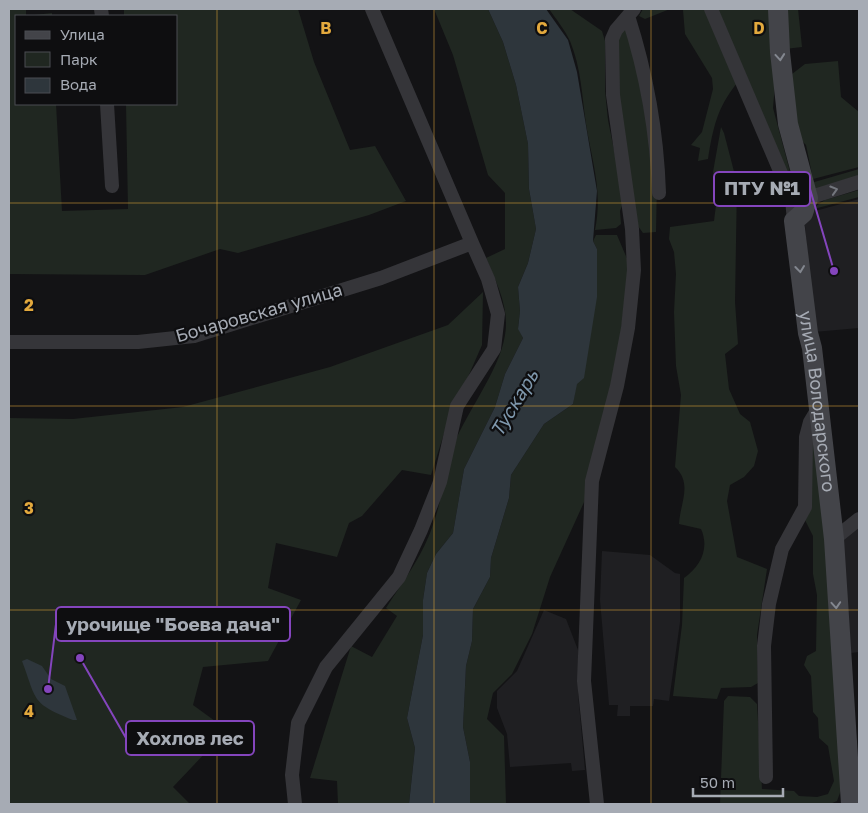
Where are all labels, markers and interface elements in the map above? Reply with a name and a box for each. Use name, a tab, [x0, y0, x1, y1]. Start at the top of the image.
legend	[15, 15, 178, 105]
text: B	[320, 18, 332, 38]
text: C	[536, 18, 548, 38]
text: D	[753, 18, 765, 38]
text: Улица	[60, 25, 105, 43]
text: Парк	[60, 50, 98, 68]
one-way arrow	[775, 54, 786, 62]
text: Вода	[60, 75, 97, 93]
callout: ПТУ №1	[714, 172, 810, 206]
text: ПТУ №1	[724, 176, 800, 199]
one-way arrow	[829, 185, 837, 195]
one-way arrow	[794, 266, 805, 274]
street label: Бочаровская улица	[173, 278, 345, 346]
text: 2	[24, 295, 34, 315]
street label: улица Володарского	[795, 309, 841, 493]
water label: Тускарь	[485, 364, 543, 440]
text: 3	[24, 498, 34, 518]
one-way arrow	[831, 602, 842, 610]
callout: урочище "Боева дача"	[56, 607, 290, 641]
text: урочище "Боева дача"	[66, 612, 280, 635]
text: 4	[24, 701, 34, 721]
callout: Хохлов лес	[126, 721, 254, 755]
text: Хохлов лес	[136, 726, 244, 749]
scale bar	[693, 766, 783, 798]
text: 50 m	[700, 773, 735, 791]

